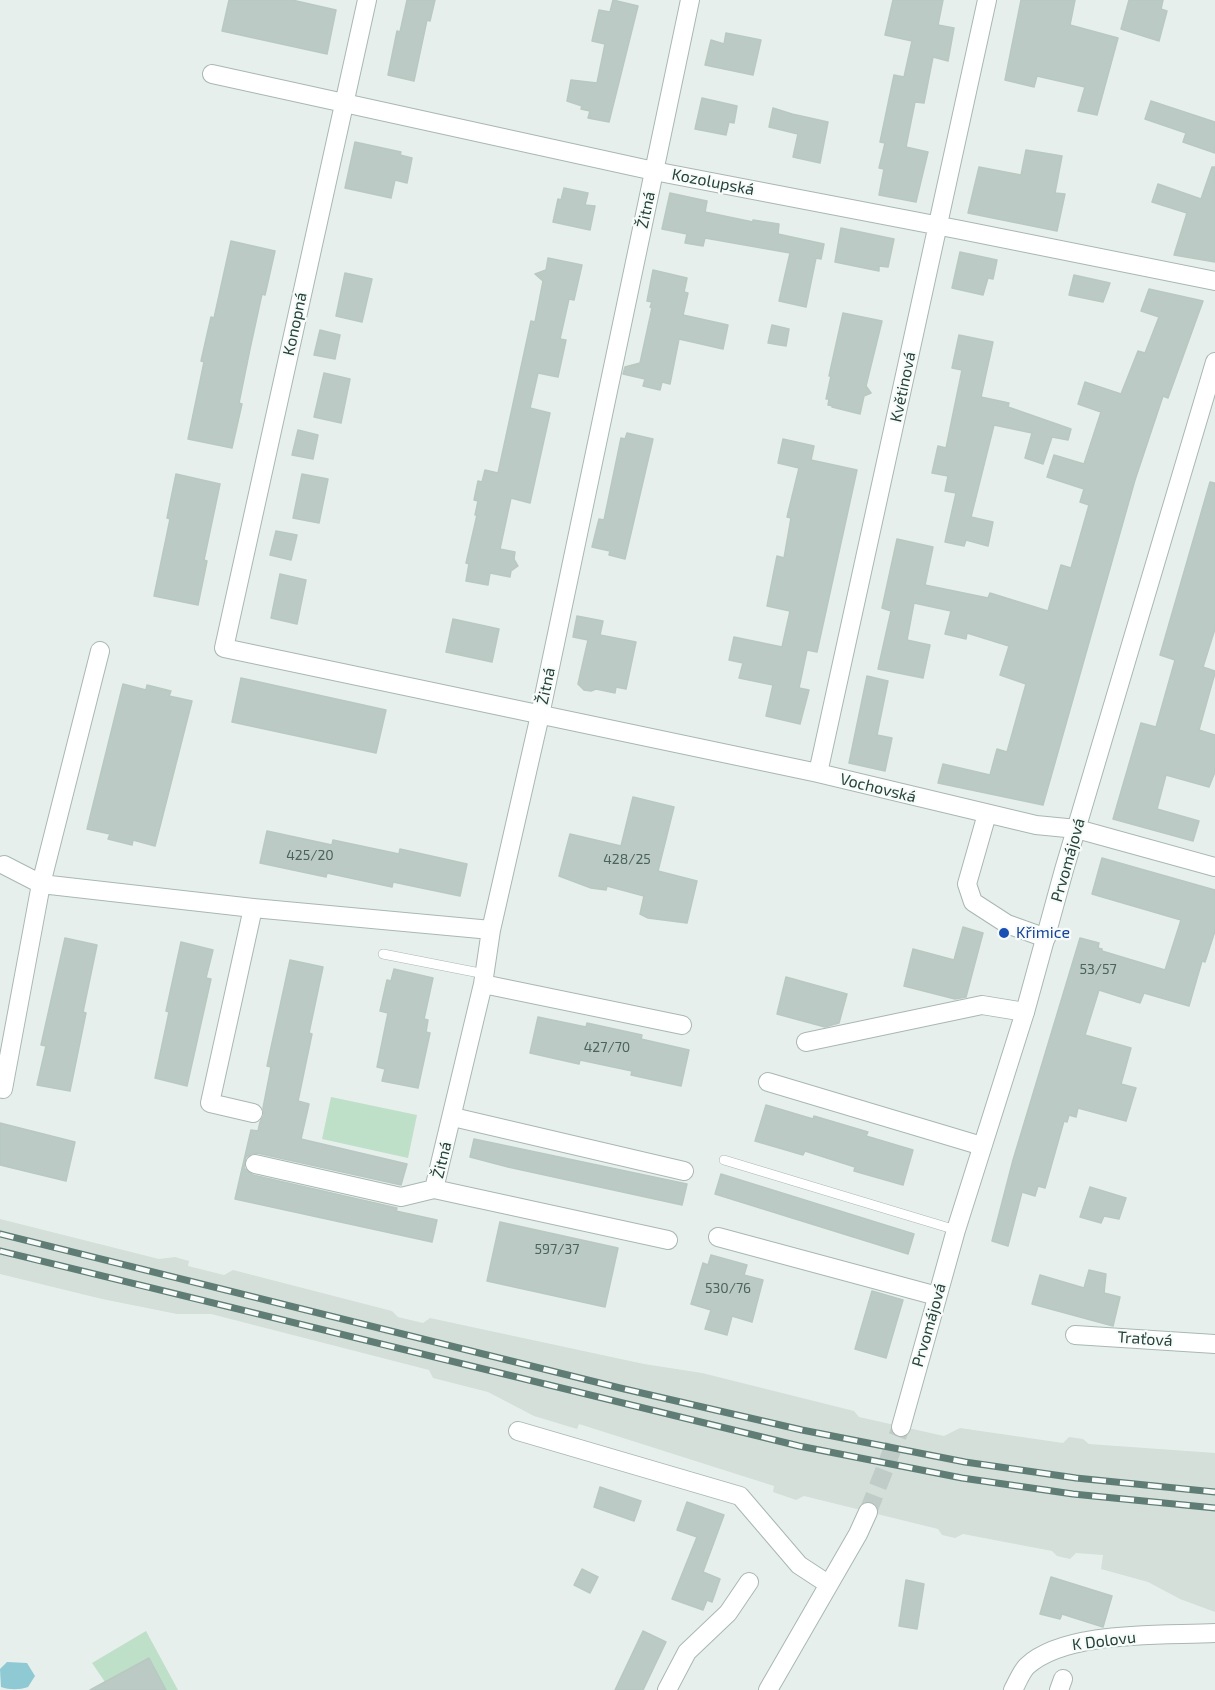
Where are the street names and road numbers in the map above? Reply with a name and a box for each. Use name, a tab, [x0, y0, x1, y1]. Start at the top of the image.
street label: Kozolupská	[670, 165, 756, 199]
street label: Žitná	[633, 190, 659, 230]
street label: Konopná	[279, 291, 311, 357]
street label: Květinová	[886, 350, 920, 424]
street label: Žitná	[533, 666, 559, 706]
street label: Vochovská	[838, 769, 918, 807]
street label: Prvomájová	[1047, 816, 1089, 904]
street label: Žitná	[428, 1140, 456, 1180]
street label: Prvomájová	[908, 1281, 950, 1369]
street label: Traťová	[1117, 1327, 1173, 1351]
street label: K Dolovu	[1071, 1628, 1137, 1654]

